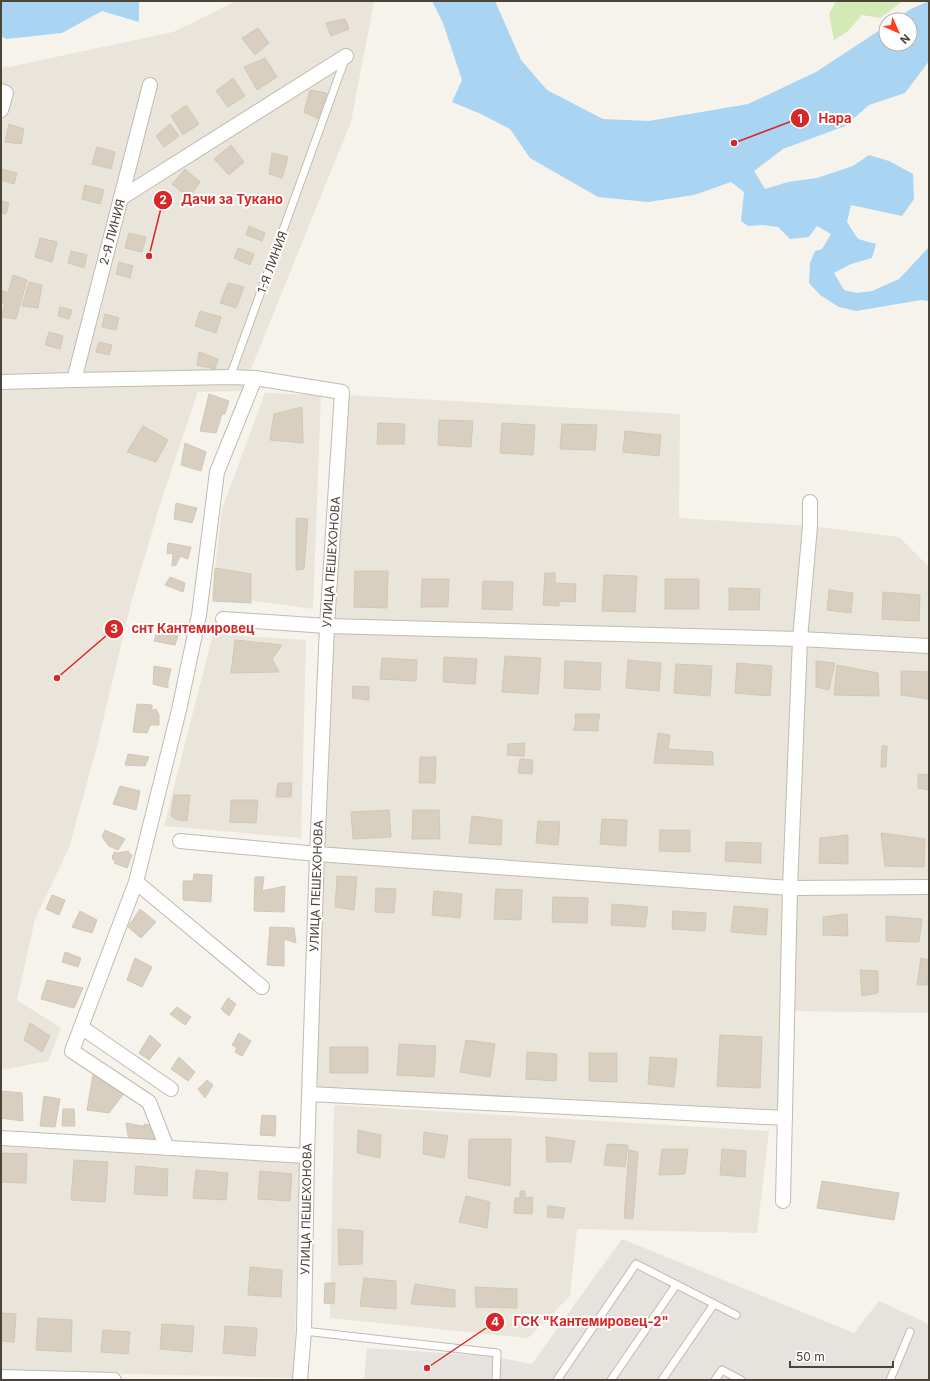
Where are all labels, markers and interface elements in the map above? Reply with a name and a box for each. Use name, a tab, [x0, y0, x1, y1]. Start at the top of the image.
north arrow	[878, 12, 918, 52]
text: N	[897, 31, 913, 47]
callout: Нара	[790, 106, 859, 131]
text: Нара	[818, 110, 852, 126]
text: 1	[797, 111, 803, 126]
callout: Дачи за Тукано	[153, 187, 291, 212]
text: Дачи за Тукано	[181, 191, 283, 207]
text: 2	[159, 192, 167, 207]
street label: 2-Я ЛИНИЯ	[96, 197, 128, 267]
street label: 1-Я ЛИНИЯ	[254, 229, 290, 295]
street label: УЛИЦА ПЕШЕХОНОВА	[319, 496, 343, 628]
callout: снт Кантемировец	[104, 616, 263, 641]
text: снт Кантемировец	[131, 620, 255, 636]
text: 3	[110, 621, 118, 636]
street label: УЛИЦА ПЕШЕХОНОВА	[306, 820, 326, 952]
street label: УЛИЦА ПЕШЕХОНОВА	[297, 1143, 315, 1275]
callout: ГСК "Кантемировец-2"	[485, 1309, 676, 1334]
text: ГСК "Кантемировец-2"	[513, 1313, 669, 1329]
text: 4	[491, 1314, 499, 1329]
scale bar	[790, 1343, 893, 1369]
text: 50 m	[796, 1349, 825, 1364]

